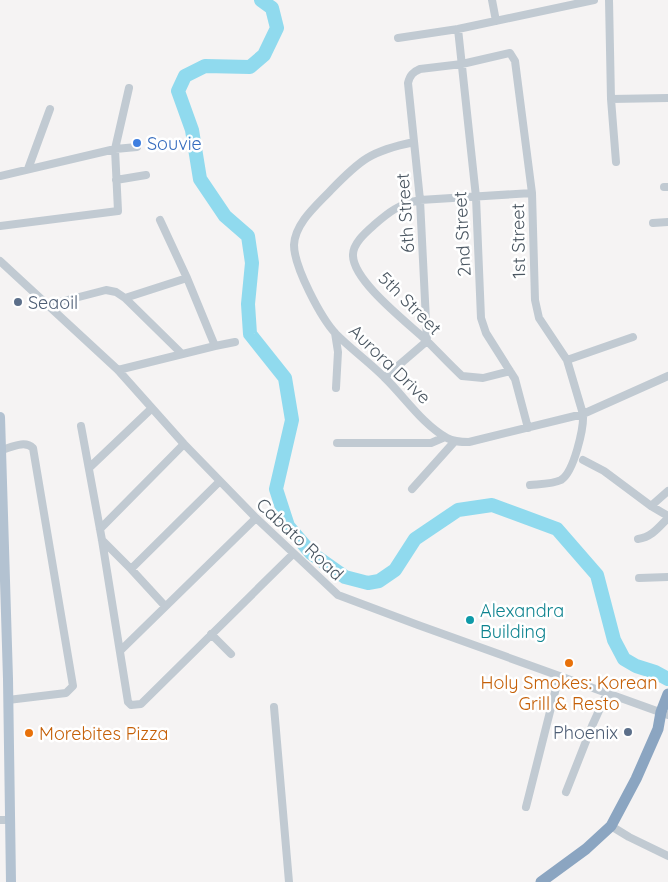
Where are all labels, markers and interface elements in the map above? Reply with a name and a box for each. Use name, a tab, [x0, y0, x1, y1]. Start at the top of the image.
place label: Souvie	[147, 132, 202, 155]
marker: Souvie	[131, 137, 143, 149]
street label: 6th Street	[391, 172, 419, 254]
street label: 2nd Street	[448, 191, 476, 277]
street label: 1st Street	[506, 203, 530, 279]
street label: 5th Street	[373, 266, 447, 340]
place label: Seaoil	[28, 291, 78, 314]
marker: Seaoil	[12, 296, 24, 308]
street label: Aurora Drive	[344, 319, 436, 409]
street label: Cabato Road	[252, 493, 348, 585]
place label: Alexandra Building	[480, 599, 564, 643]
marker: Alexandra Building	[464, 614, 476, 626]
marker: Holy Smokes: Korean Grill & Resto	[563, 657, 575, 669]
place label: Holy Smokes: Korean Grill & Resto	[480, 671, 658, 715]
place label: Phoenix	[553, 721, 618, 744]
place label: Morebites Pizza	[39, 722, 169, 745]
marker: Phoenix	[622, 726, 634, 738]
marker: Morebites Pizza	[23, 727, 35, 739]

